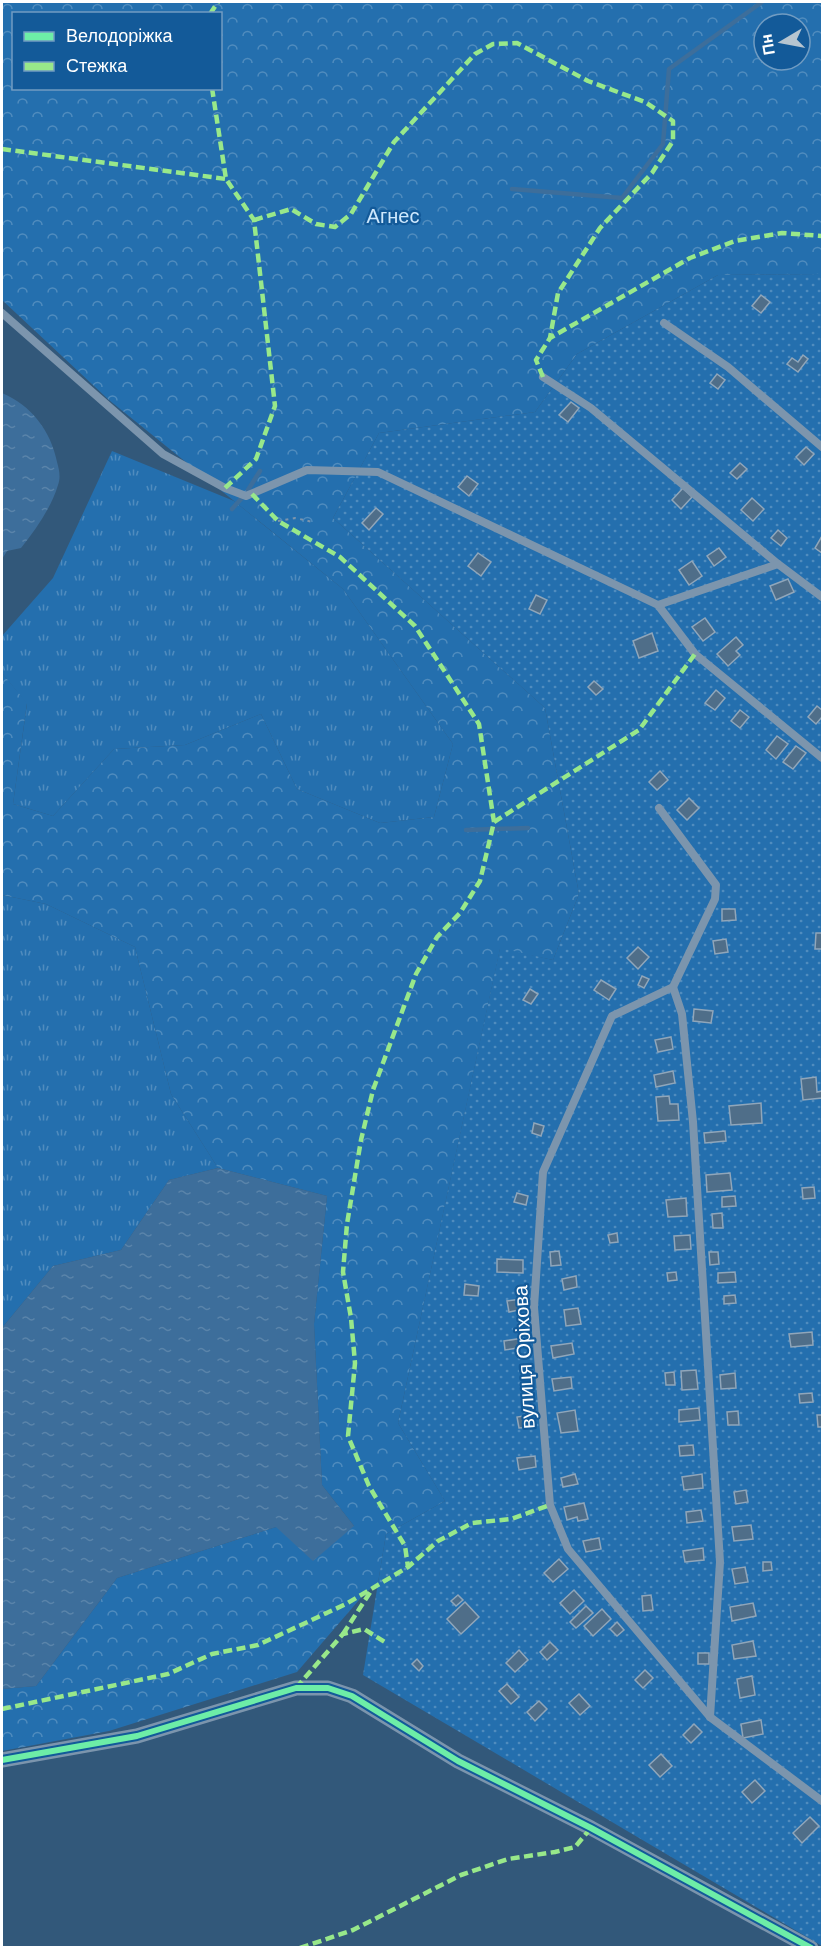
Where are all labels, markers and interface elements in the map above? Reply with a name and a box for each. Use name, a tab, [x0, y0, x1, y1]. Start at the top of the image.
legend	[12, 12, 222, 90]
north arrow	[752, 12, 812, 72]
text: Велодоріжка	[66, 24, 174, 48]
text: Пн	[756, 32, 780, 57]
text: Стежка	[66, 54, 128, 78]
park label: Агнес	[367, 203, 419, 229]
street label: вулиця Оріхова	[507, 1284, 541, 1429]

